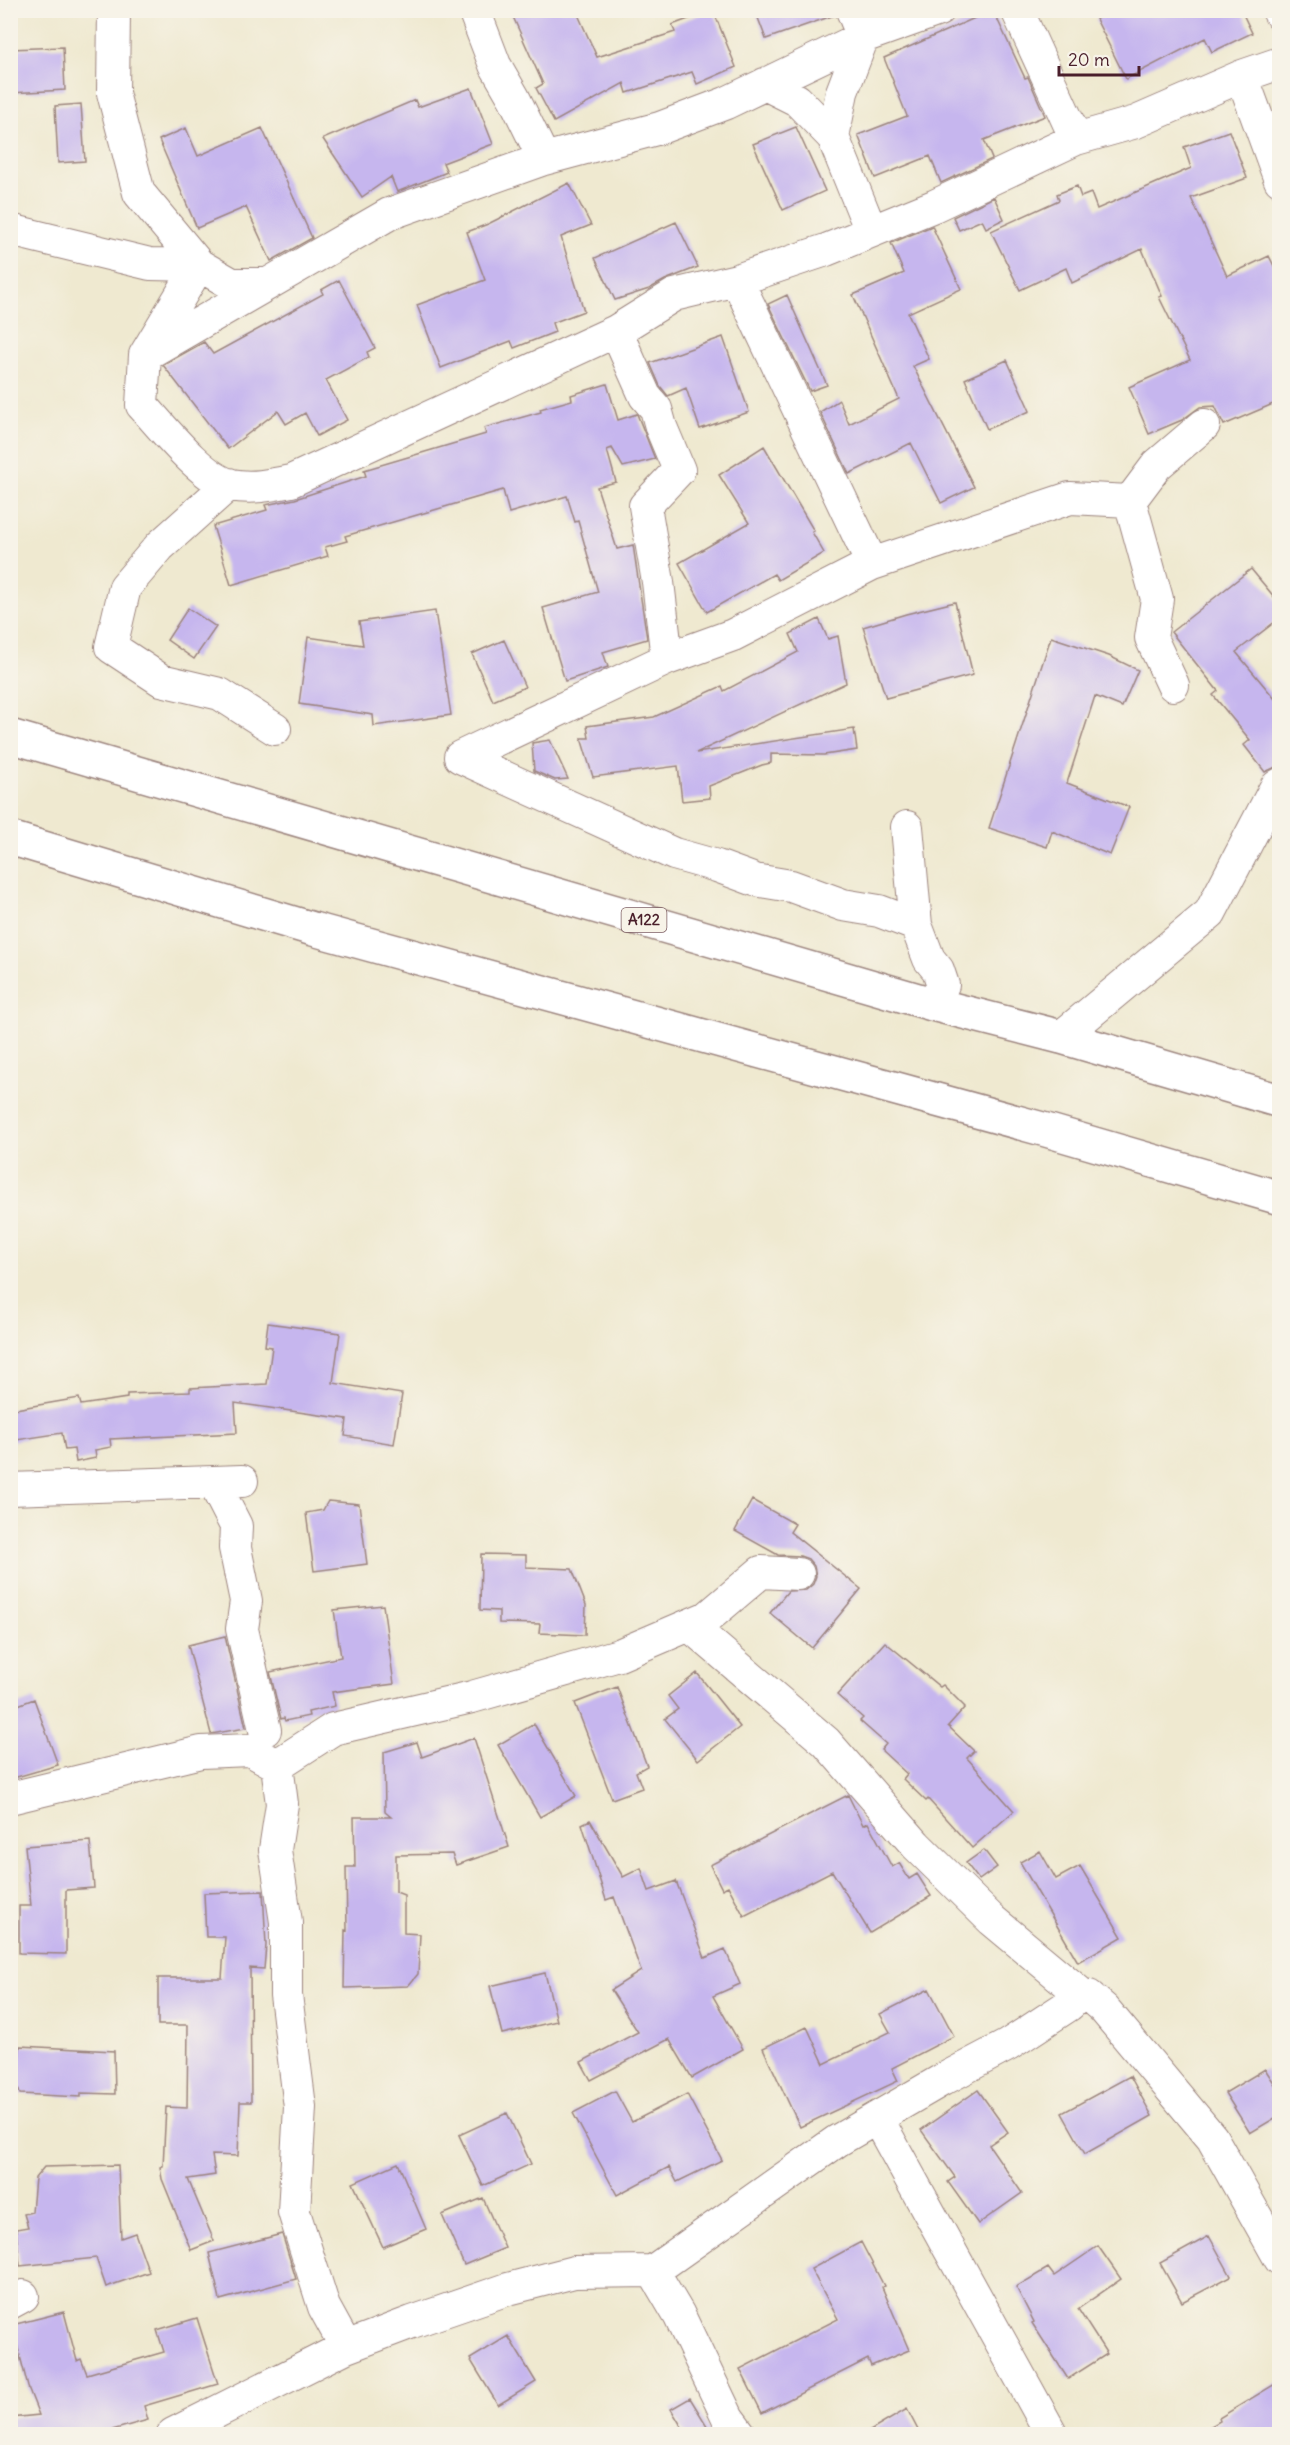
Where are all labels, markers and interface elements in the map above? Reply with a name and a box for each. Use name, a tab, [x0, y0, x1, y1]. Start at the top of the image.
scale bar	[1059, 39, 1138, 77]
text: 20 m	[1068, 48, 1110, 71]
road number: A122	[622, 908, 666, 932]

